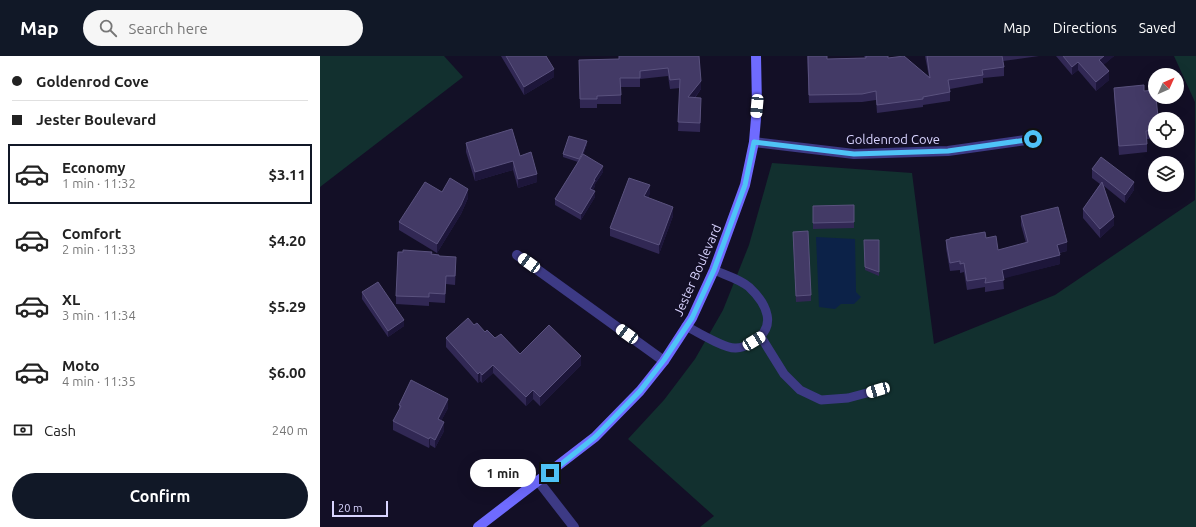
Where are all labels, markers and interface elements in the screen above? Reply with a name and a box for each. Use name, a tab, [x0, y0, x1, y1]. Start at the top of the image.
search box	[83, 10, 363, 46]
text: Map	[20, 17, 59, 39]
icon: search	[97, 17, 119, 39]
text: Search here	[129, 20, 208, 37]
text: Map	[1003, 20, 1031, 36]
text: Directions	[1053, 20, 1117, 36]
text: Saved	[1139, 20, 1176, 36]
north arrow	[1148, 68, 1184, 104]
map controls	[1148, 68, 1184, 192]
text: Goldenrod Cove	[36, 73, 149, 90]
car	[750, 94, 764, 118]
text: Jester Boulevard	[36, 111, 156, 128]
button: locate	[1148, 112, 1184, 148]
route start	[1024, 130, 1042, 148]
street label: Goldenrod Cove	[846, 132, 940, 146]
icon: car	[14, 156, 50, 192]
button: layers	[1148, 156, 1184, 192]
text: Economy	[62, 159, 126, 176]
text: $3.11	[268, 166, 306, 183]
text: 1 min · 11:32	[62, 176, 136, 190]
icon: car	[14, 222, 50, 258]
street label: Jester Boulevard	[671, 222, 723, 318]
text: Comfort	[62, 225, 121, 242]
text: $4.20	[268, 232, 306, 249]
text: 2 min · 11:33	[62, 242, 136, 256]
car	[516, 251, 542, 275]
icon: car	[14, 288, 50, 324]
text: XL	[62, 291, 80, 308]
text: $5.29	[268, 298, 306, 315]
text: 3 min · 11:34	[62, 308, 136, 322]
car	[614, 322, 640, 346]
car	[741, 330, 767, 352]
icon: car	[14, 354, 50, 390]
text: Moto	[62, 357, 100, 374]
text: $6.00	[268, 364, 306, 381]
text: 4 min · 11:35	[62, 374, 136, 388]
car	[865, 381, 891, 399]
icon: cash	[12, 419, 34, 441]
text: Cash	[44, 422, 76, 439]
text: 240 m	[272, 423, 308, 437]
callout: 1 min	[470, 459, 536, 487]
route end	[541, 464, 559, 482]
text: 1 min	[487, 466, 519, 480]
button: Confirm	[12, 473, 308, 519]
scale bar	[332, 499, 388, 518]
text: 20 m	[338, 502, 362, 514]

